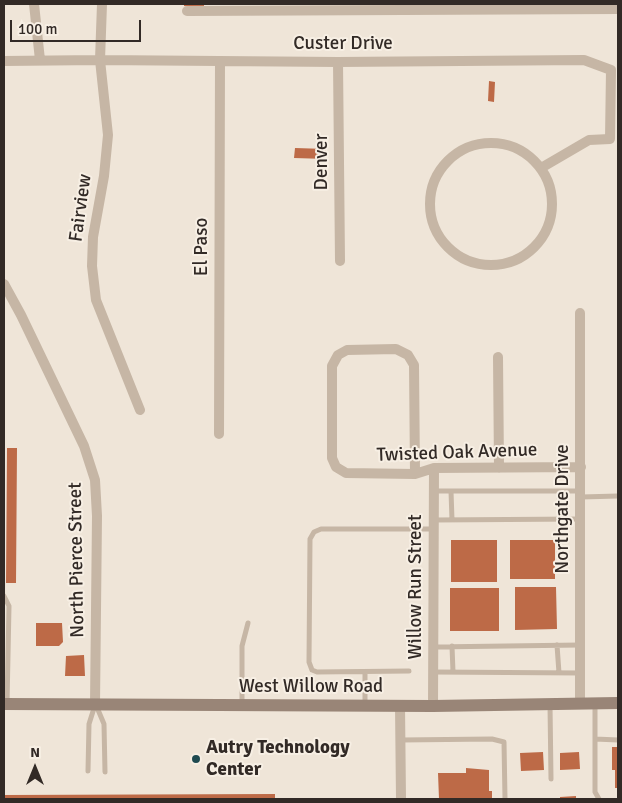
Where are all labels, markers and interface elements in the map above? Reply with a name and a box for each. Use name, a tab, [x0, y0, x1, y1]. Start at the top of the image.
scale bar	[12, 10, 144, 42]
text: 100 m	[18, 20, 58, 38]
street label: Custer Drive	[293, 33, 393, 55]
street label: Denver	[311, 134, 333, 190]
street label: Fairview	[65, 173, 97, 243]
street label: El Paso	[191, 218, 213, 276]
street label: Twisted Oak Avenue	[376, 439, 538, 467]
street label: Northgate Drive	[552, 444, 574, 574]
street label: North Pierce Street	[64, 482, 90, 638]
street label: Willow Run Street	[405, 514, 427, 660]
street label: West Willow Road	[239, 676, 383, 698]
place label: Autry Technology Center	[206, 737, 350, 781]
north arrow	[10, 743, 60, 793]
text: N	[30, 744, 40, 761]
marker: Autry Technology Center	[190, 753, 202, 765]

